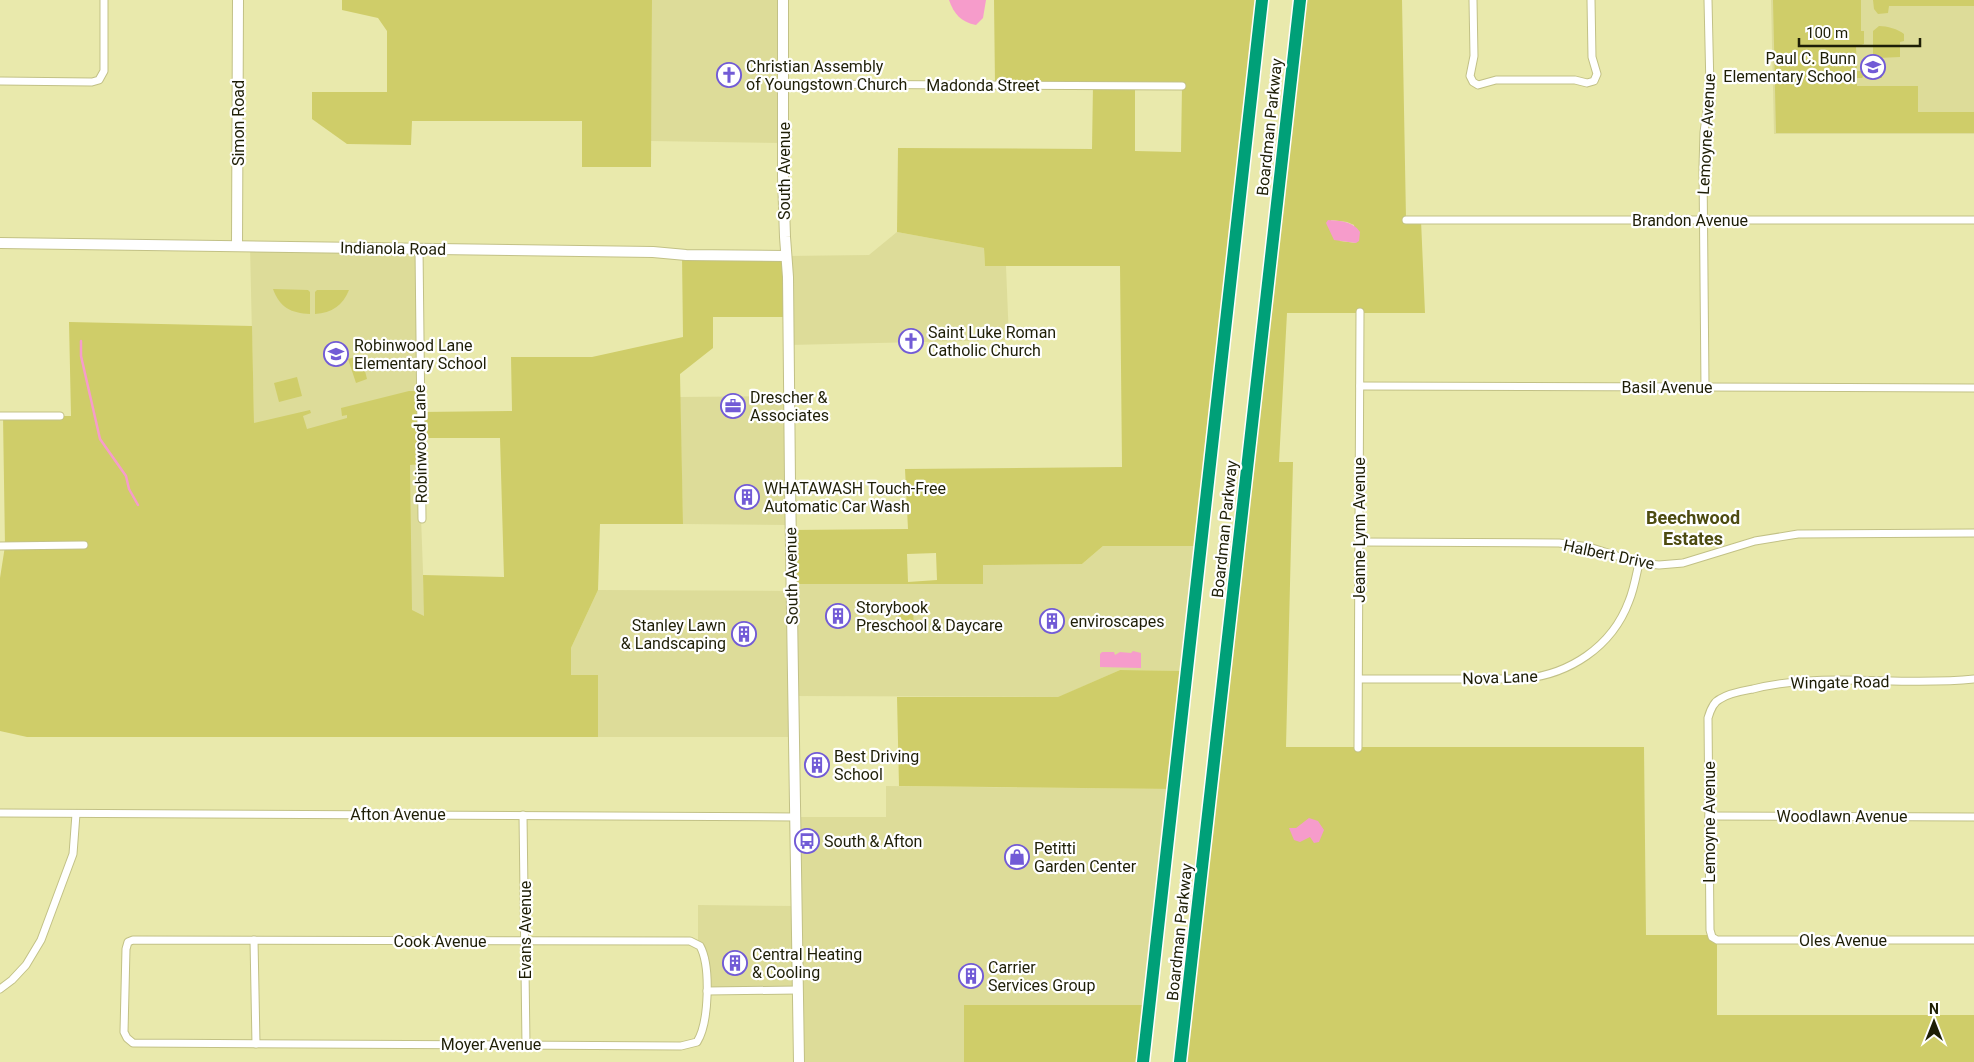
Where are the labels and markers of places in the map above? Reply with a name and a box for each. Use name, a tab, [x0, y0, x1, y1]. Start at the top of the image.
place label: Paul C. Bunn Elementary School	[1723, 49, 1856, 86]
school or university icon: Paul C. Bunn Elementary School	[1860, 54, 1886, 80]
place label: Christian Assembly of Youngstown Church	[746, 57, 907, 94]
church icon: Christian Assembly of Youngstown Church	[716, 62, 742, 88]
place label: Saint Luke Roman Catholic Church	[928, 323, 1056, 360]
church icon: Saint Luke Roman Catholic Church	[898, 328, 924, 354]
place label: Robinwood Lane Elementary School	[354, 336, 487, 373]
school or university icon: Robinwood Lane Elementary School	[323, 341, 349, 367]
place label: Drescher & Associates	[750, 388, 829, 425]
office icon: Drescher & Associates	[720, 393, 746, 419]
place label: WHATAWASH Touch-Free Automatic Car Wash	[764, 479, 946, 516]
building icon: WHATAWASH Touch-Free Automatic Car Wash	[734, 484, 760, 510]
place label: Storybook Preschool & Daycare	[856, 598, 1003, 635]
building icon: Storybook Preschool & Daycare	[825, 603, 851, 629]
building icon: enviroscapes	[1039, 608, 1065, 634]
place label: enviroscapes	[1070, 612, 1164, 631]
place label: Stanley Lawn & Landscaping	[621, 616, 726, 653]
building icon: Stanley Lawn & Landscaping	[731, 621, 757, 647]
place label: Best Driving School	[834, 747, 919, 784]
building icon: Best Driving School	[804, 752, 830, 778]
bus stop icon: South & Afton	[794, 828, 820, 854]
place label: South & Afton	[824, 832, 922, 851]
place label: Petitti Garden Center	[1034, 839, 1137, 876]
shop icon: Petitti Garden Center	[1004, 844, 1030, 870]
place label: Central Heating & Cooling	[752, 945, 862, 982]
building icon: Central Heating & Cooling	[722, 950, 748, 976]
place label: Carrier Services Group	[988, 958, 1095, 995]
building icon: Carrier Services Group	[958, 963, 984, 989]

